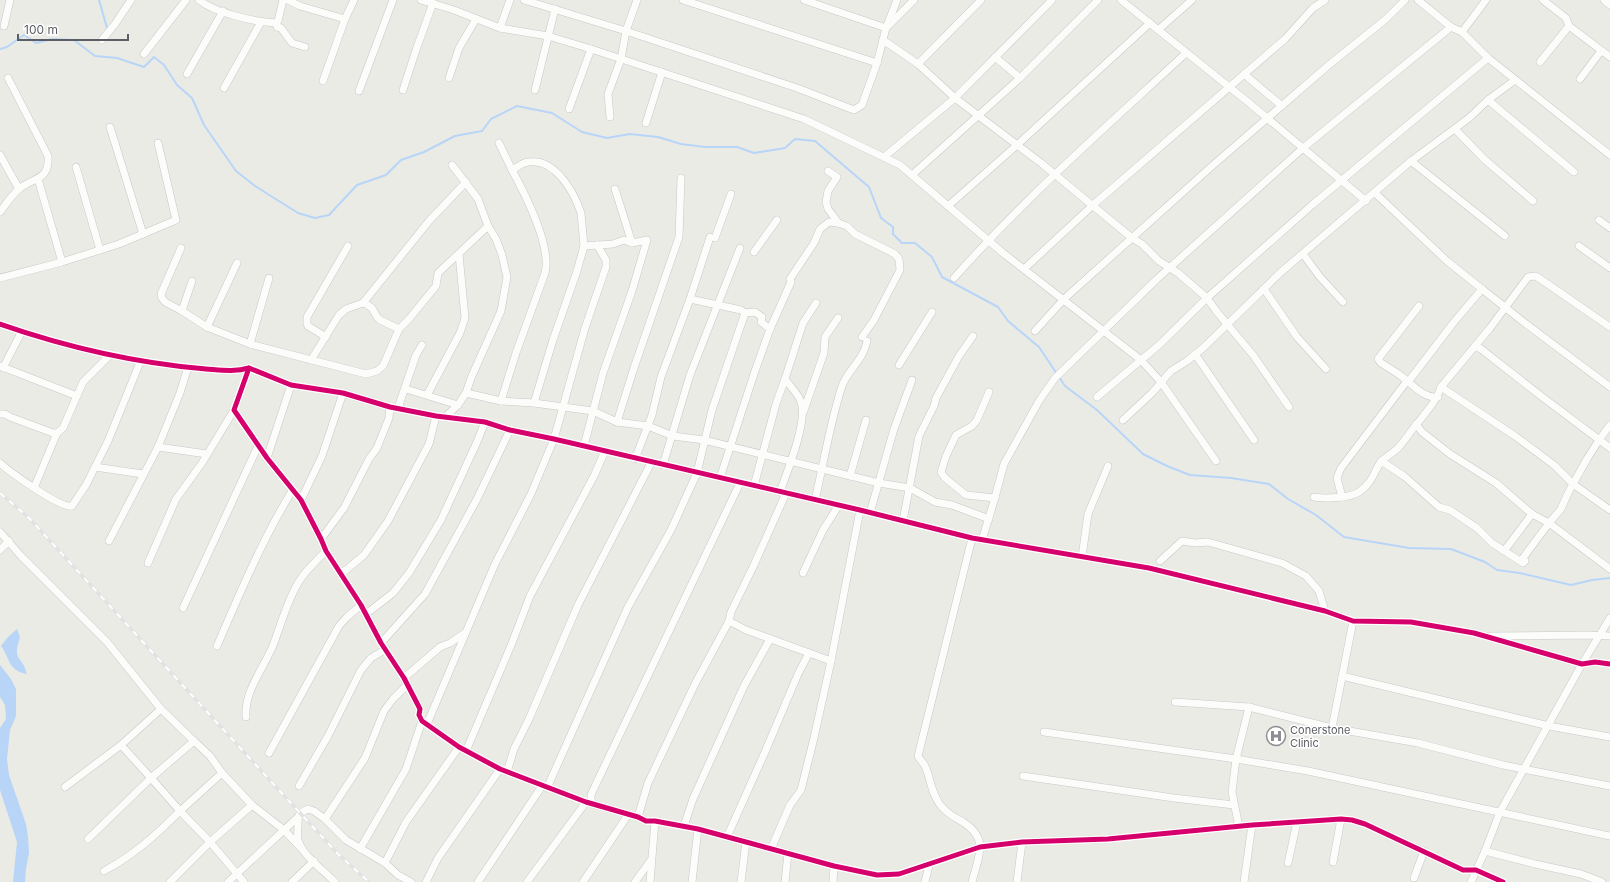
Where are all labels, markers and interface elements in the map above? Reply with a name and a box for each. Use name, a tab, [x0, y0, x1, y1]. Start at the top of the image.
scale bar	[18, 16, 128, 42]
text: 100 m	[24, 22, 58, 37]
place label: Conerstone Clinic	[1290, 723, 1351, 750]
hospital icon: Conerstone Clinic	[1265, 725, 1287, 747]

